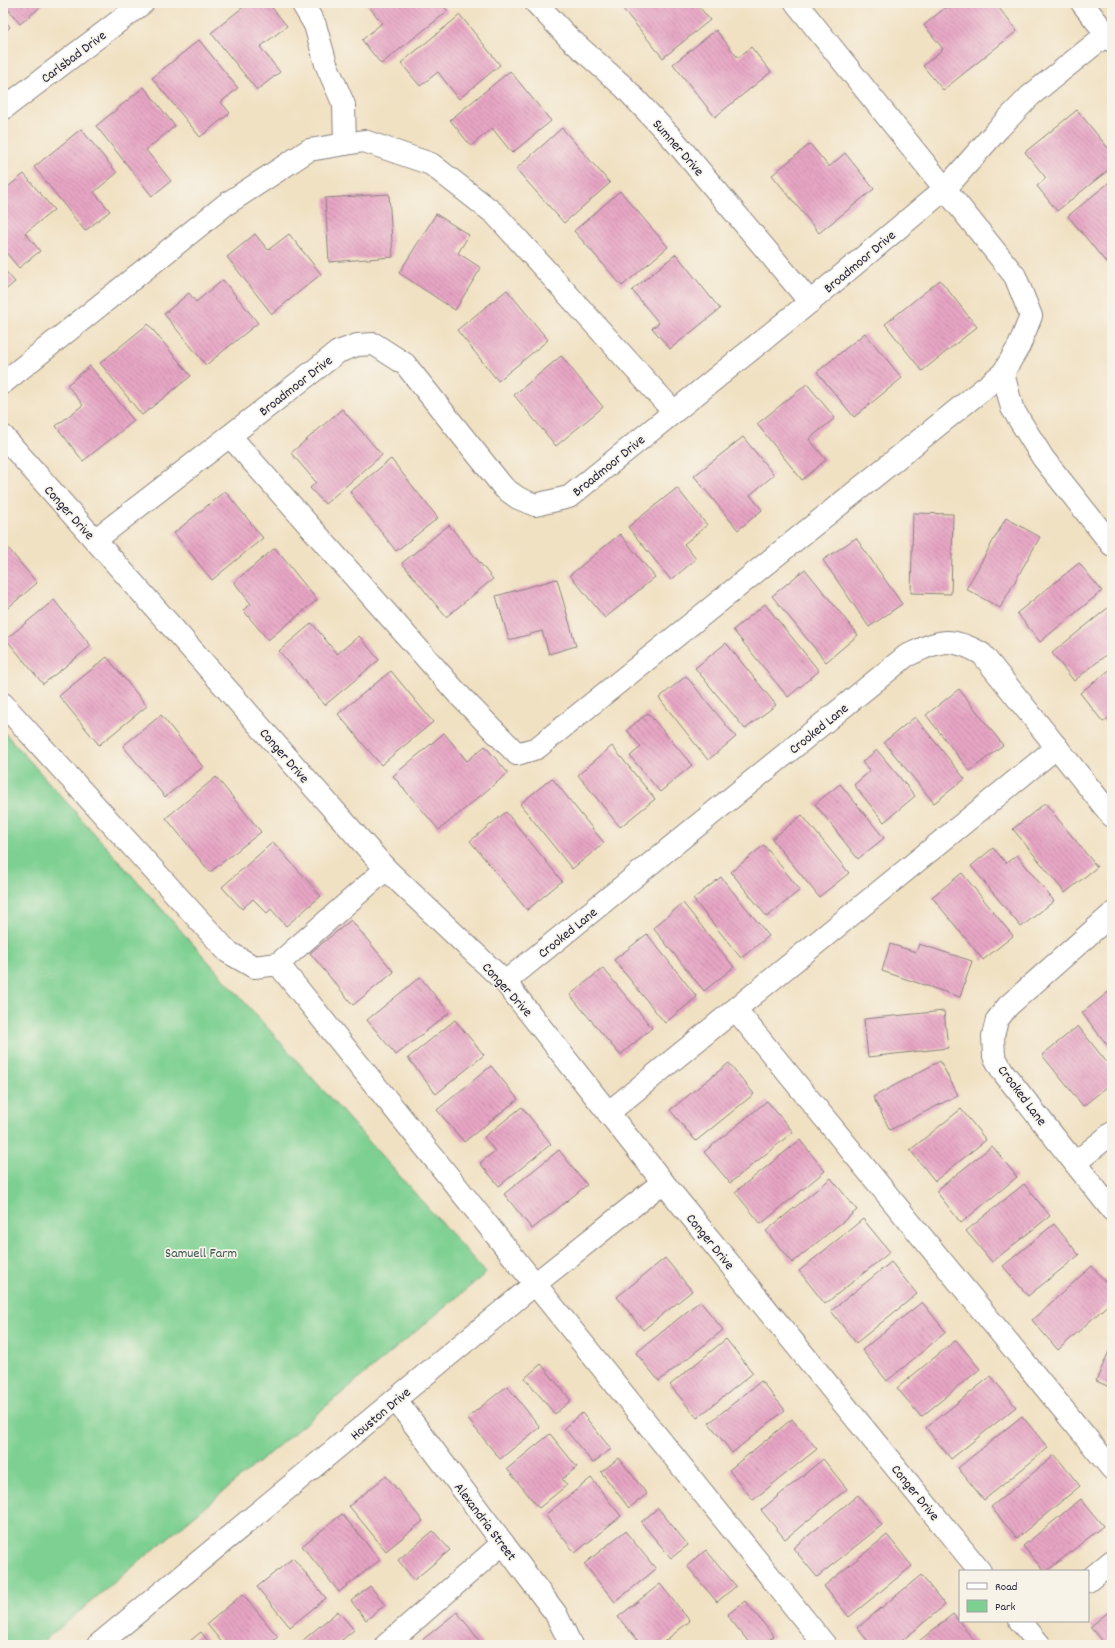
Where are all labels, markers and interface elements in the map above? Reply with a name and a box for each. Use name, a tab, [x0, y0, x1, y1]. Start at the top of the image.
street label: Carlsbad Drive	[37, 26, 111, 89]
street label: Sumner Drive	[647, 115, 708, 181]
street label: Broadmoor Drive	[820, 226, 901, 299]
street label: Broadmoor Drive	[255, 351, 337, 422]
street label: Broadmoor Drive	[569, 431, 650, 502]
street label: Conger Drive	[39, 482, 98, 545]
street label: Crooked Lane	[785, 699, 853, 760]
street label: Conger Drive	[254, 724, 313, 788]
street label: Crooked Lane	[534, 903, 602, 964]
street label: Conger Drive	[477, 959, 536, 1022]
street label: Crooked Lane	[992, 1062, 1051, 1131]
street label: Conger Drive	[680, 1210, 738, 1275]
park label: Samuell Farm	[165, 1244, 237, 1264]
street label: Houston Drive	[347, 1383, 416, 1446]
street label: Conger Drive	[885, 1461, 943, 1526]
street label: Alexandria Street	[448, 1479, 521, 1566]
legend	[959, 1570, 1089, 1622]
text: Road	[995, 1579, 1017, 1596]
text: Park	[995, 1599, 1016, 1616]

